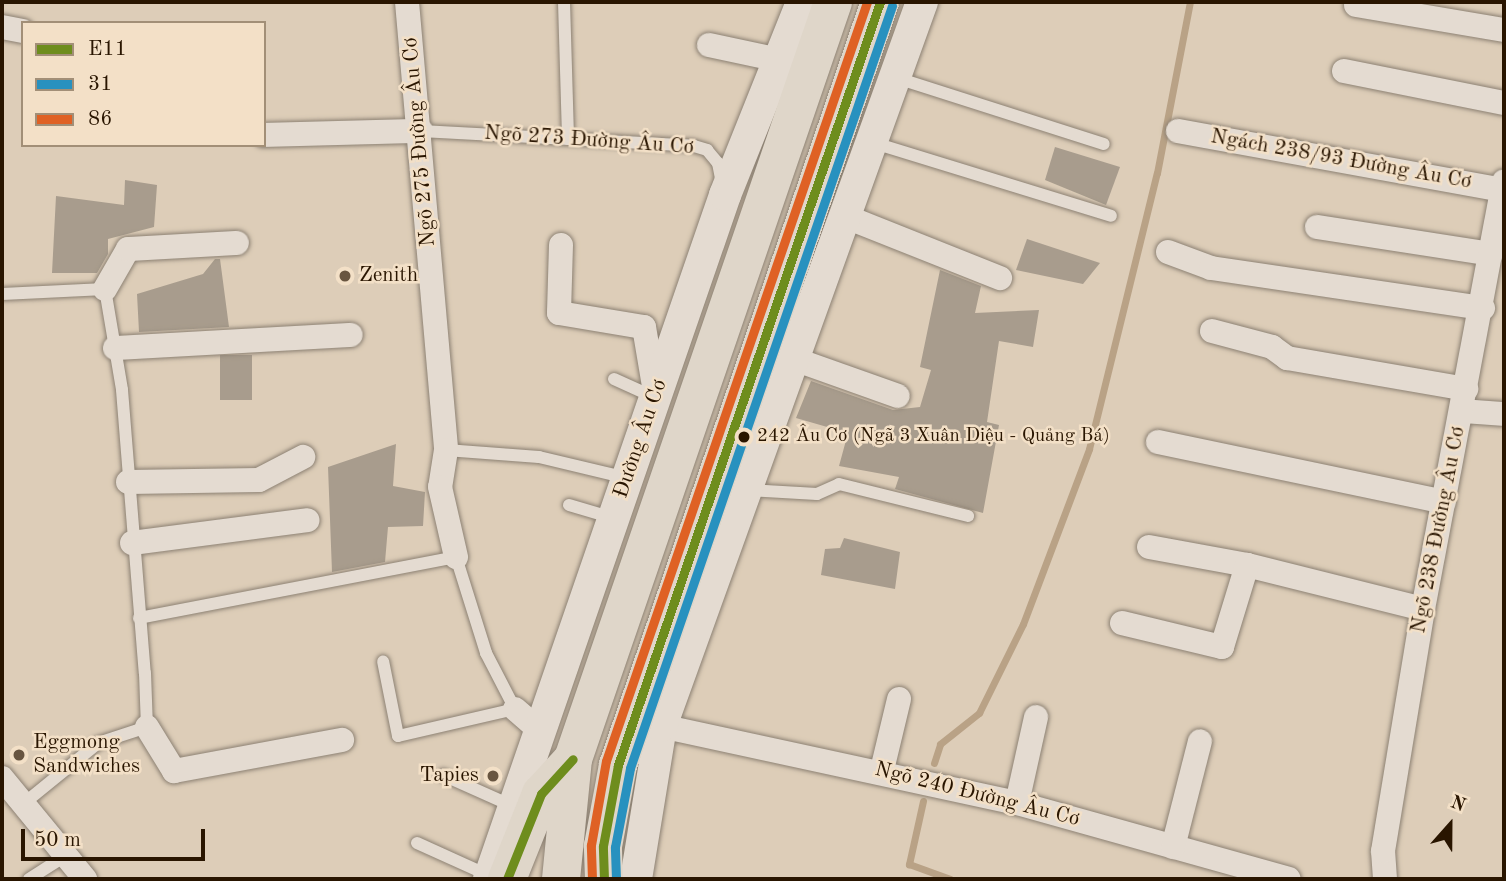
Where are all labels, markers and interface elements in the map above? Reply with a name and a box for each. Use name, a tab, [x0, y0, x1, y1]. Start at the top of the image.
legend	[21, 21, 266, 147]
street label: Ngõ 275 Đường Âu Cơ	[398, 36, 442, 248]
text: E11	[88, 39, 127, 60]
text: 31	[88, 74, 112, 95]
text: 86	[88, 109, 112, 130]
street label: Ngõ 273 Đường Âu Cơ	[483, 121, 695, 161]
street label: Ngách 238/93 Đường Âu Cơ	[1209, 125, 1473, 195]
place label: Zenith	[359, 263, 418, 289]
marker: Zenith	[337, 268, 353, 284]
street label: Đường Âu Cơ	[609, 376, 673, 502]
street label: Ngõ 238 Đường Âu Cơ	[1407, 424, 1471, 636]
place label: 242 Âu Cơ (Ngã 3 Xuân Diệu - Quảng Bá)	[757, 426, 1110, 448]
marker: 242 Âu Cơ (Ngã 3 Xuân Diệu - Quảng Bá)	[737, 430, 751, 444]
place label: Eggmong Sandwiches	[33, 730, 140, 780]
marker: Eggmong Sandwiches	[11, 747, 27, 763]
street label: Ngõ 240 Đường Âu Cơ	[872, 757, 1082, 833]
place label: Tapies	[419, 763, 479, 789]
marker: Tapies	[485, 768, 501, 784]
north arrow	[1415, 790, 1485, 860]
text: N	[1448, 793, 1468, 816]
scale bar	[24, 814, 208, 858]
text: 50 m	[34, 830, 81, 851]

